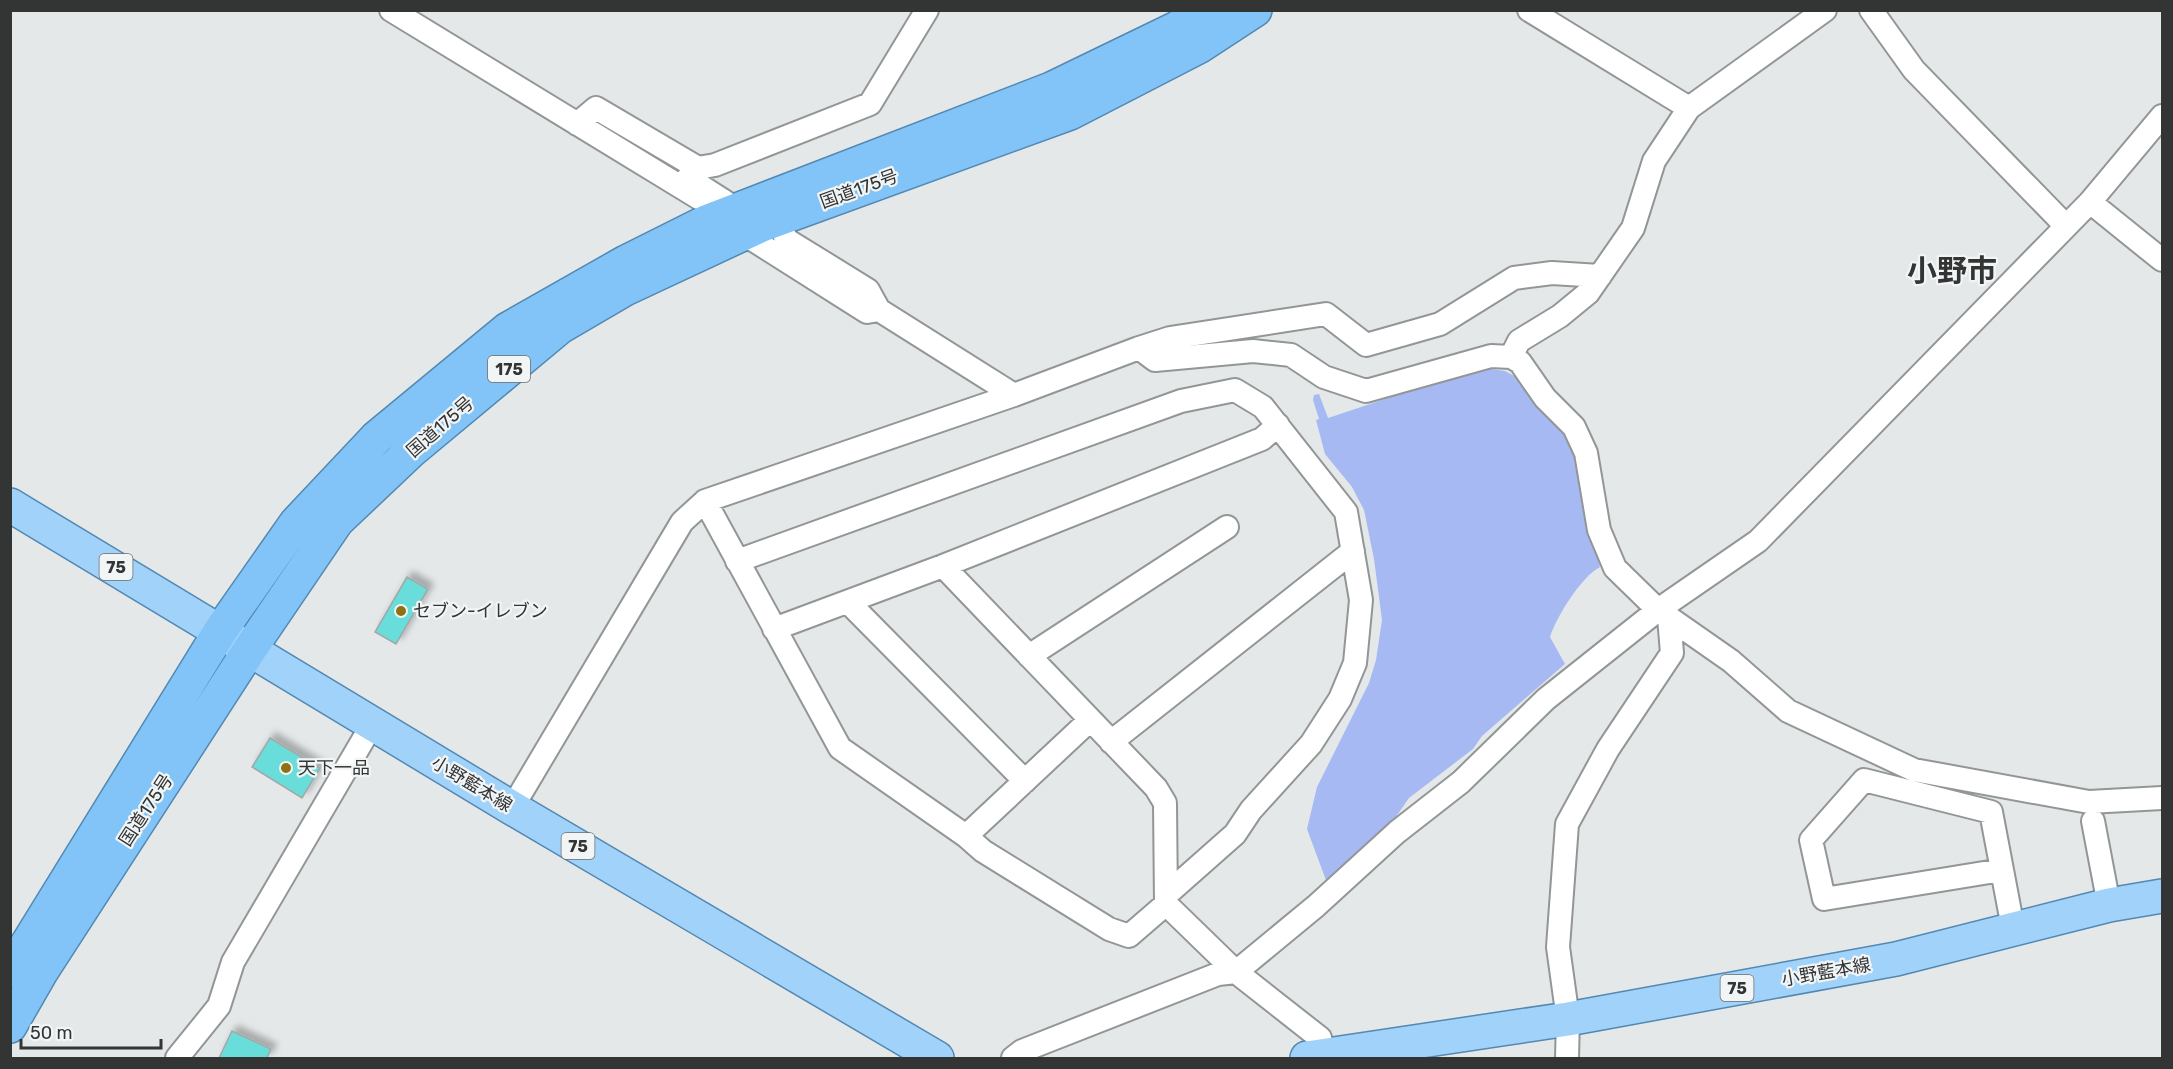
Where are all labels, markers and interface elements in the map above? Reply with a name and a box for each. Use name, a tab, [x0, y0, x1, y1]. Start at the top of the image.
street label: 国道175号	[817, 165, 901, 213]
district label: 小野市	[1907, 253, 1997, 289]
road number: 175	[488, 356, 530, 382]
street label: 国道175号	[402, 392, 478, 462]
road number: 75	[100, 554, 132, 580]
place label: セブン-イレブン	[413, 600, 548, 622]
marker: セブン-イレブン	[394, 604, 408, 618]
street label: 小野藍本線	[428, 751, 516, 817]
place label: 天下一品	[298, 757, 370, 779]
marker: 天下一品	[279, 761, 293, 775]
street label: 国道175号	[115, 770, 177, 850]
road number: 75	[562, 833, 594, 859]
street label: 小野藍本線	[1780, 953, 1872, 991]
road number: 75	[1720, 975, 1754, 1001]
scale bar	[21, 1012, 160, 1050]
text: 50 m	[30, 1022, 73, 1044]

